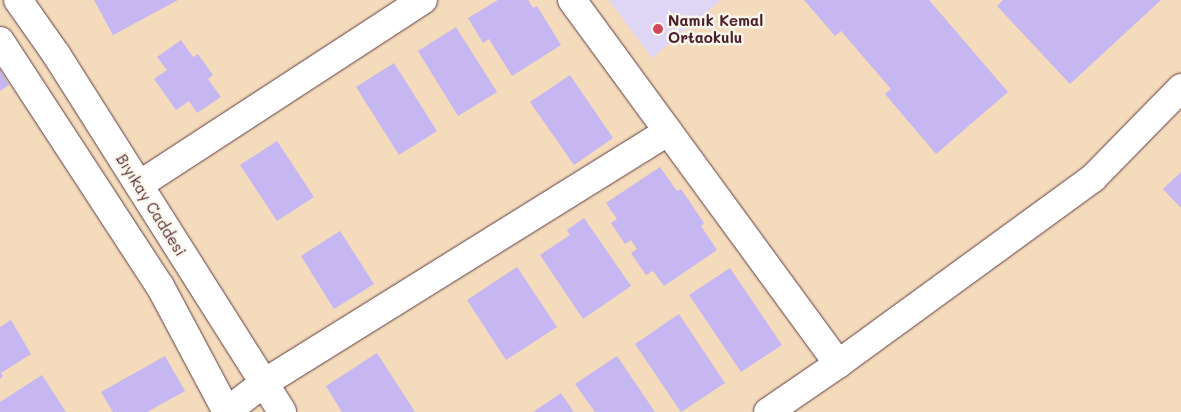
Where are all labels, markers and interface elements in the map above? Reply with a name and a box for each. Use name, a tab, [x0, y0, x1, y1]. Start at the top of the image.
place label: Namık Kemal Ortaokulu	[668, 11, 763, 46]
marker: Namık Kemal Ortaokulu	[652, 23, 664, 35]
street label: Bıyıkay Caddesi	[112, 151, 190, 259]

